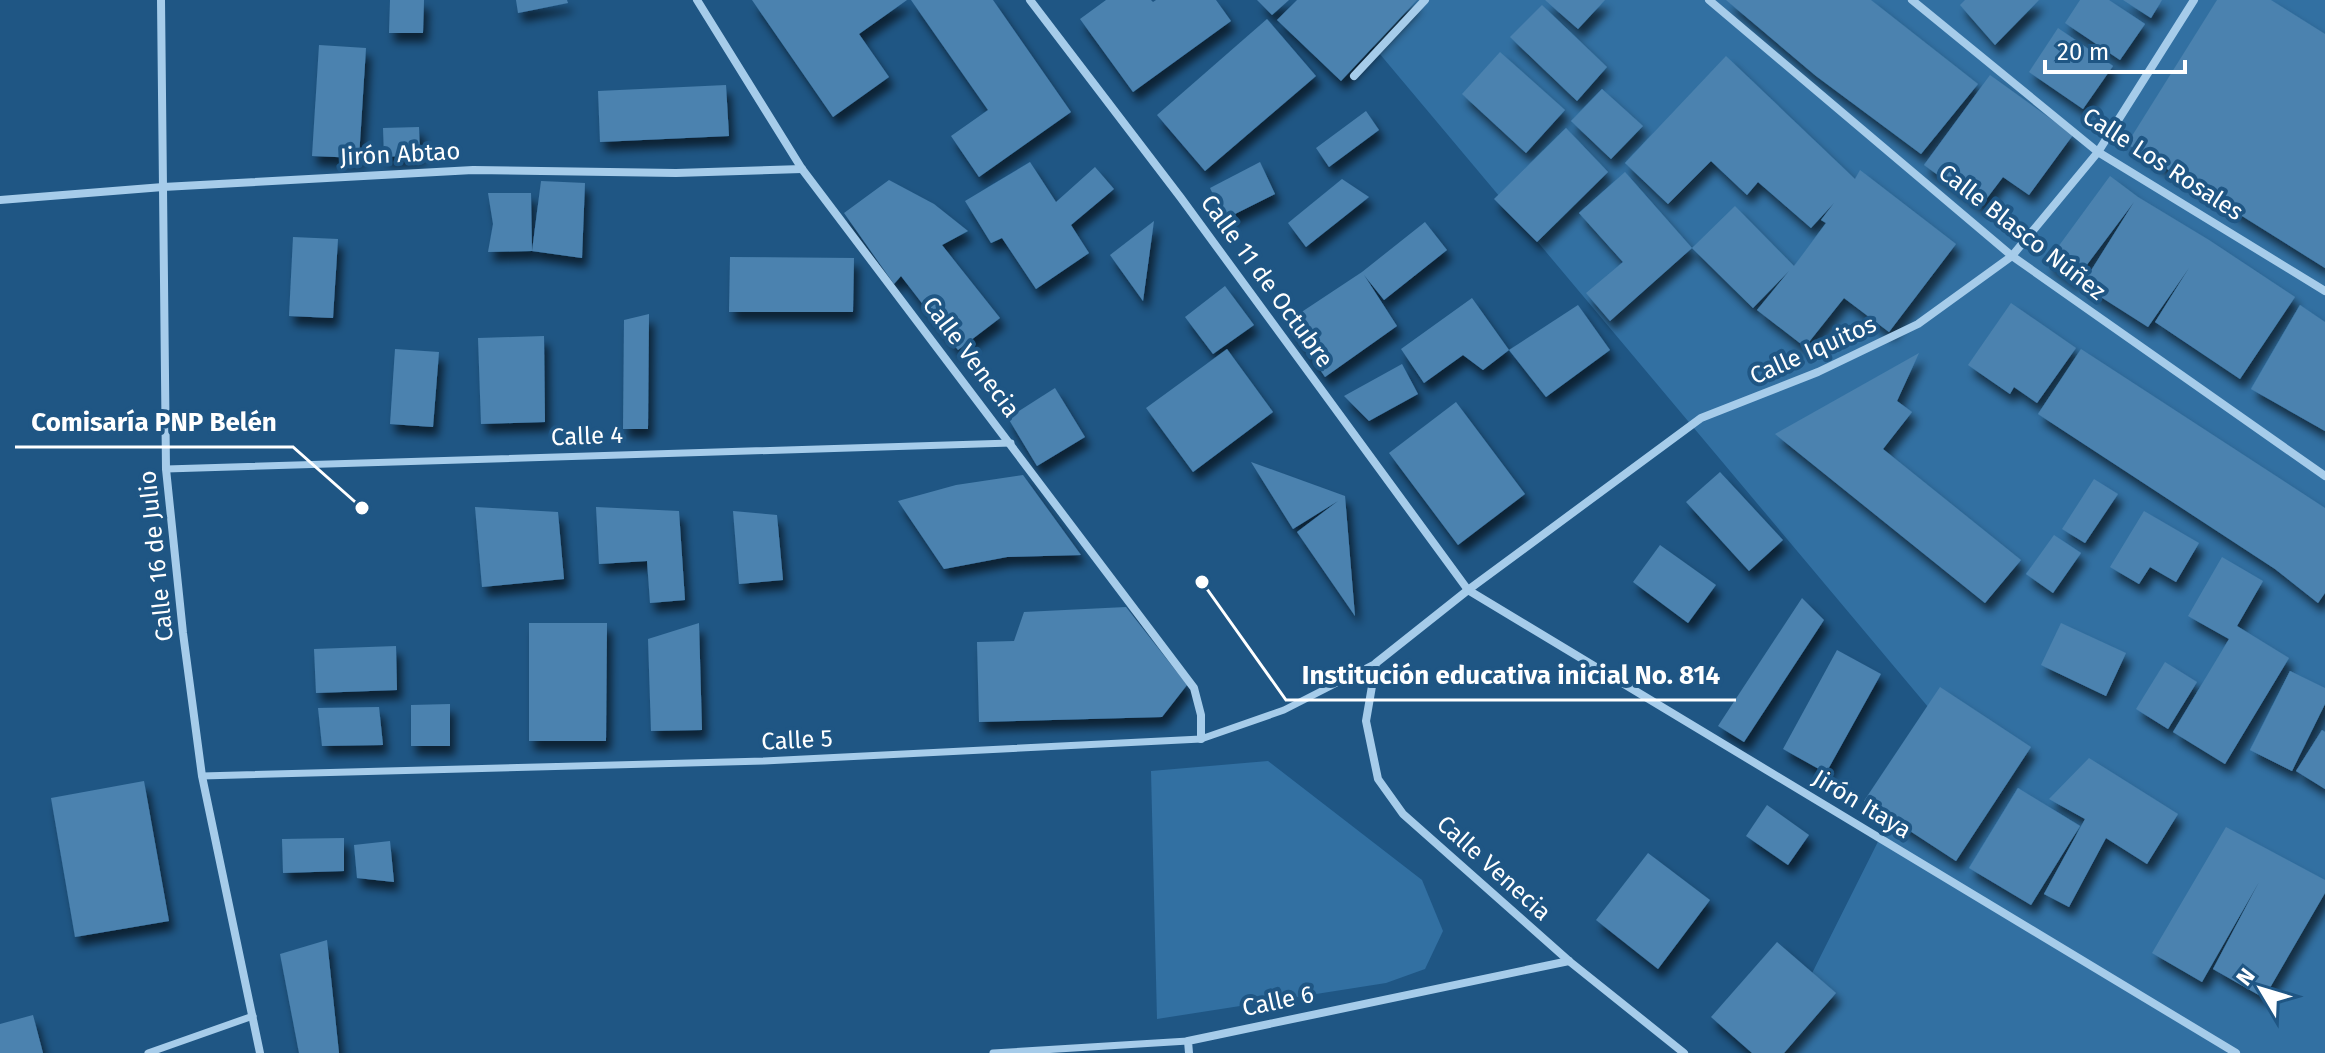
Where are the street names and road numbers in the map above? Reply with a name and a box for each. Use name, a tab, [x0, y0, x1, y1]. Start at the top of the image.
street label: Calle Los Rosales	[2078, 102, 2248, 226]
street label: Jirón Abtao	[339, 137, 461, 171]
street label: Calle Blasco Núñez	[1933, 158, 2111, 306]
street label: Calle 11 de Octubre	[1195, 189, 1339, 373]
street label: Calle Venecia	[917, 291, 1025, 423]
street label: Calle Iquitos	[1746, 310, 1880, 390]
street label: Calle 4	[550, 421, 624, 451]
street label: Calle 16 de Julio	[133, 469, 179, 643]
street label: Calle 5	[761, 724, 833, 756]
street label: Jirón Itaya	[1808, 764, 1916, 844]
street label: Calle Venecia	[1431, 810, 1557, 926]
street label: Calle 6	[1240, 980, 1316, 1022]

